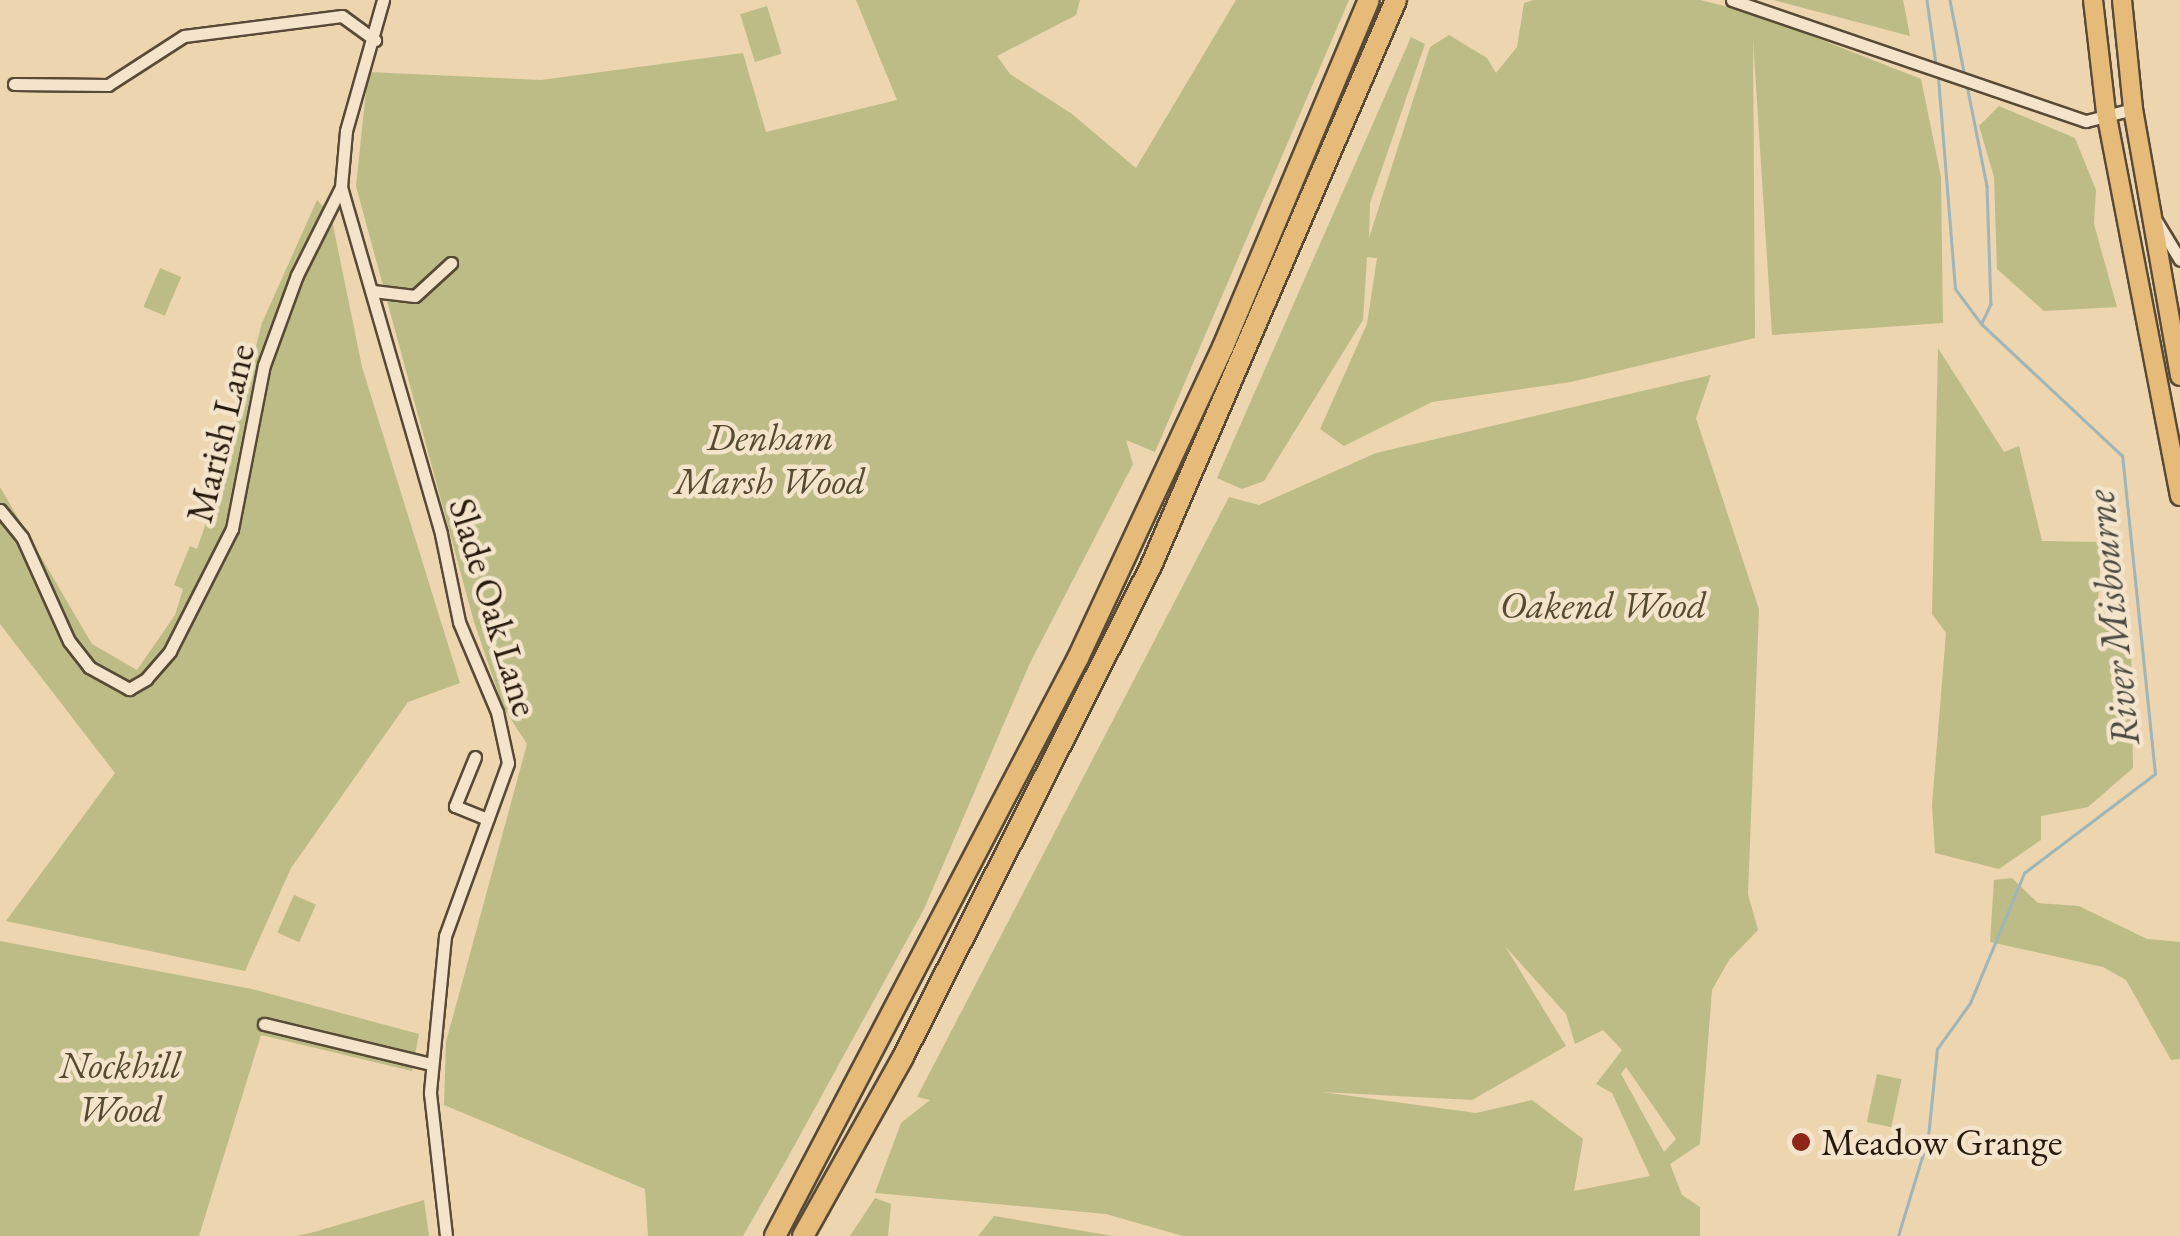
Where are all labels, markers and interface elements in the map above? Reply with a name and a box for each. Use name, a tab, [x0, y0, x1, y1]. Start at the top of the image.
street label: Marish Lane	[176, 339, 264, 527]
park label: Denham Marsh Wood	[675, 414, 865, 504]
water label: River Misbourne	[2075, 488, 2149, 748]
street label: Slade Oak Lane	[439, 493, 549, 721]
park label: Oakend Wood	[1500, 582, 1706, 628]
park label: Nockhill Wood	[59, 1042, 181, 1132]
place label: Meadow Grange	[1821, 1119, 2063, 1165]
marker: Meadow Grange	[1790, 1131, 1812, 1153]

